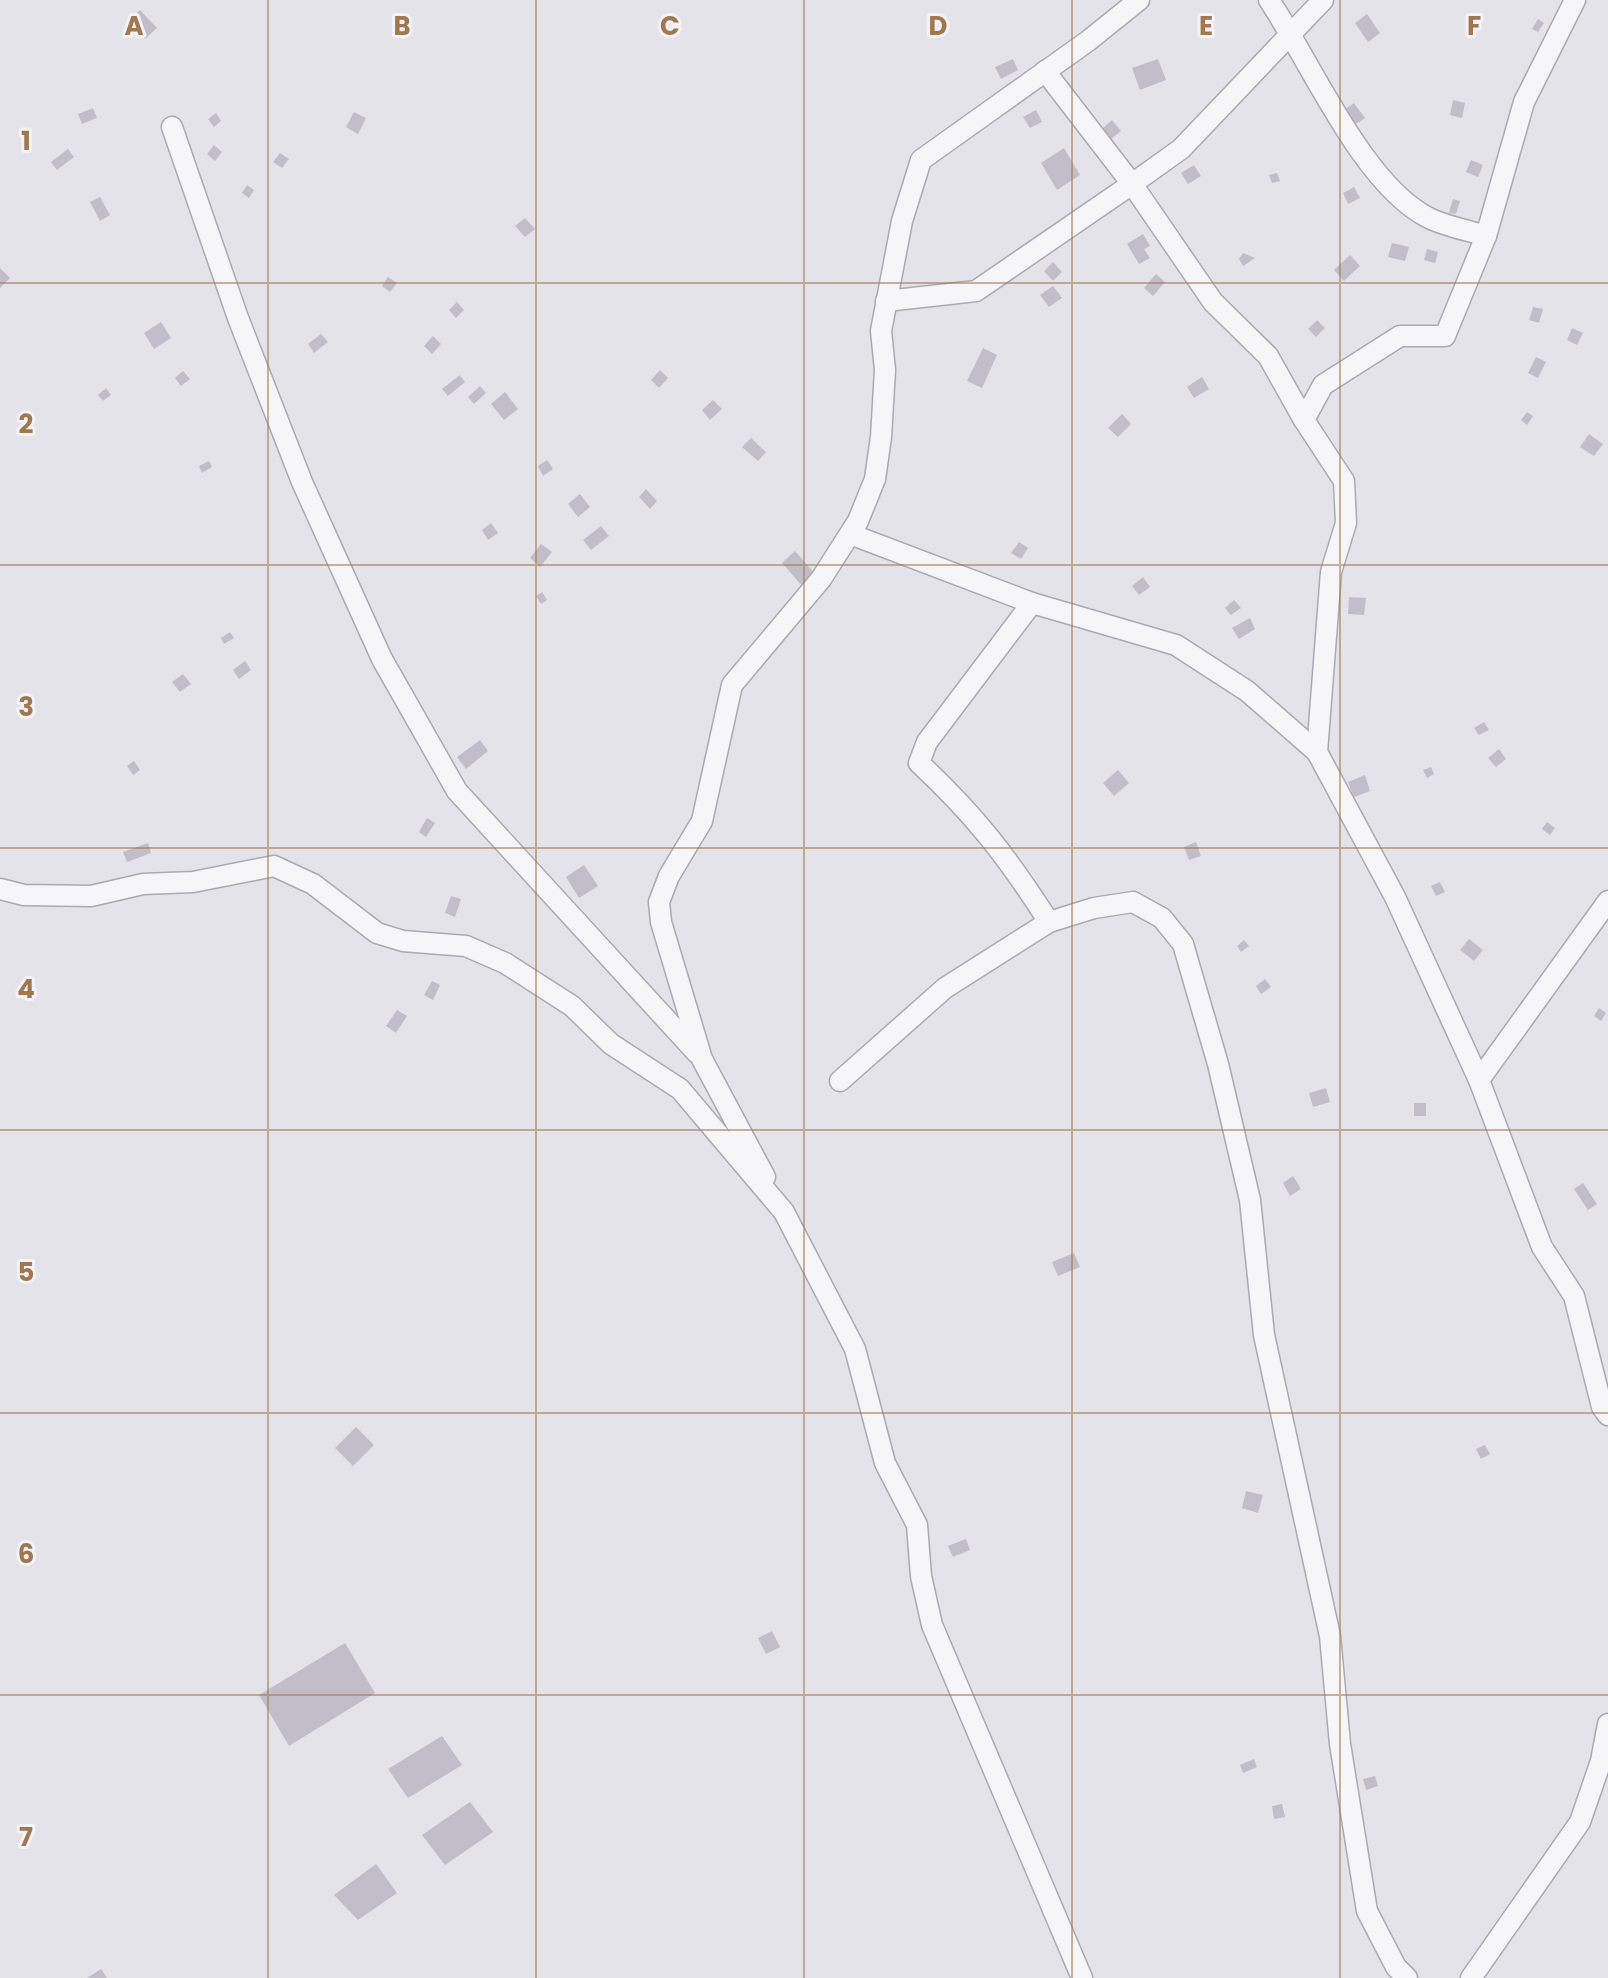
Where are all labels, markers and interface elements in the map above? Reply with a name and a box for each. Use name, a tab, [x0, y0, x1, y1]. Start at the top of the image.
text: A	[124, 8, 144, 44]
text: B	[393, 8, 411, 44]
text: C	[660, 8, 680, 44]
text: D	[929, 8, 948, 44]
text: E	[1199, 8, 1213, 44]
text: F	[1467, 8, 1481, 44]
text: 1	[21, 123, 31, 159]
text: 2	[19, 406, 34, 442]
text: 3	[18, 689, 34, 725]
text: 4	[17, 971, 35, 1007]
text: 5	[18, 1254, 34, 1290]
text: 6	[18, 1536, 34, 1572]
text: 7	[19, 1819, 33, 1855]

